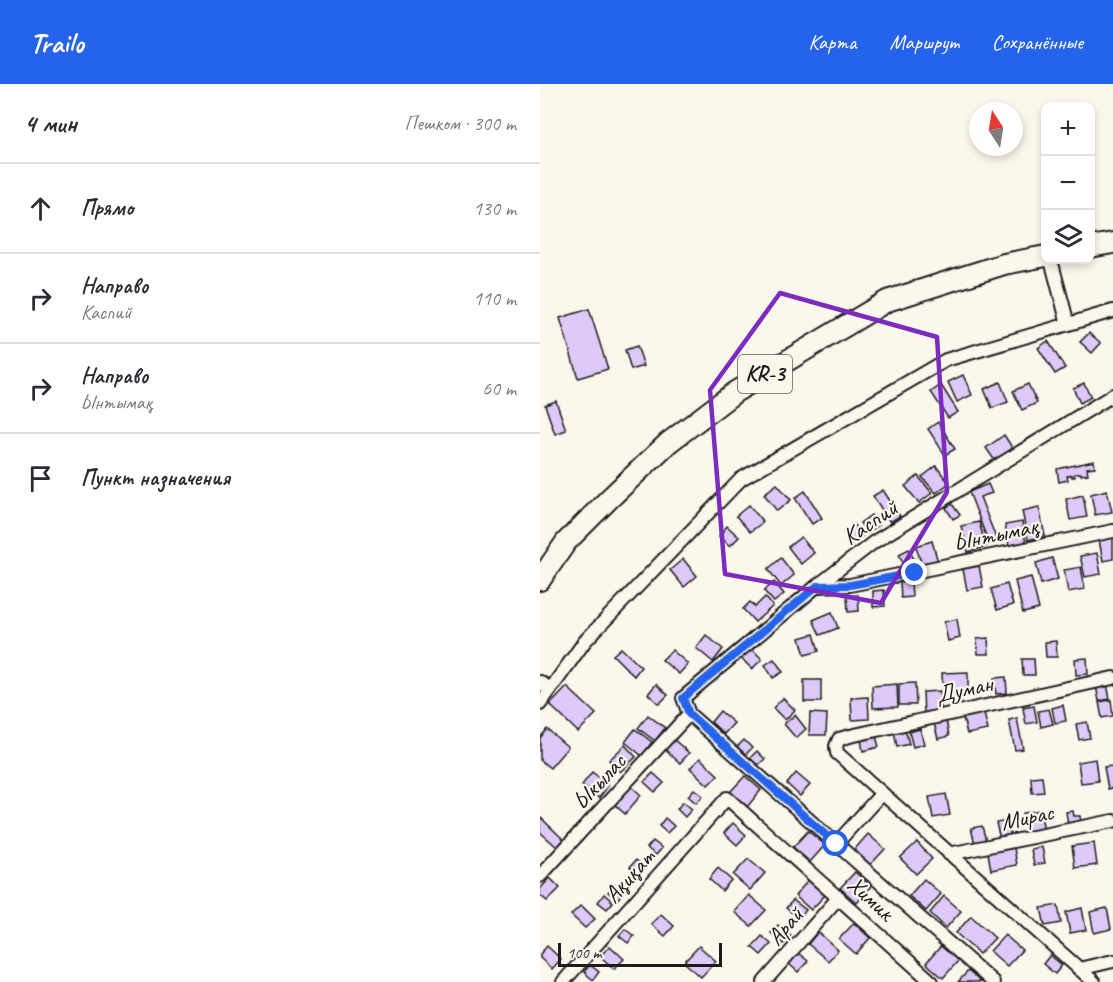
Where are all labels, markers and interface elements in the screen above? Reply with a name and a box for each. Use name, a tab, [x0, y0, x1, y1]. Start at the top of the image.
text: Trailo	[30, 25, 84, 60]
text: Карта	[808, 29, 857, 55]
text: Маршрут	[890, 29, 959, 55]
text: Сохранённые	[992, 29, 1083, 55]
north arrow	[969, 102, 1023, 156]
map controls	[1041, 102, 1095, 264]
button: +	[1041, 102, 1095, 156]
text: 4 мин	[24, 107, 77, 140]
text: Пешком · 300 m	[404, 111, 516, 136]
button: −	[1041, 156, 1095, 210]
icon: ahead	[24, 192, 57, 225]
text: Прямо	[81, 194, 133, 222]
text: 130 m	[473, 196, 516, 221]
button: layers	[1041, 210, 1095, 264]
text: Направо	[81, 272, 148, 300]
icon: right	[24, 282, 57, 315]
text: 110 m	[473, 286, 516, 311]
text: Каспий	[81, 300, 132, 325]
road number: KR-3	[738, 355, 792, 393]
text: Направо	[81, 362, 148, 390]
icon: right	[24, 372, 57, 405]
text: 60 m	[482, 376, 516, 401]
text: Ынтымақ	[81, 390, 152, 415]
icon: arrive	[24, 462, 57, 495]
text: Пункт назначения	[81, 464, 230, 492]
street label: Каспий	[836, 492, 905, 551]
street label: Ынтымақ	[951, 510, 1042, 558]
route end	[901, 559, 927, 585]
street label: Думан	[933, 668, 996, 710]
street label: Ыкылас	[566, 746, 633, 815]
street label: Мирас	[998, 796, 1058, 837]
route start	[822, 830, 848, 856]
street label: Ақиқат	[597, 842, 662, 909]
street label: Химик	[841, 869, 902, 928]
street label: Арай	[760, 899, 811, 952]
scale bar	[558, 940, 722, 968]
text: 100 m	[567, 943, 601, 963]

